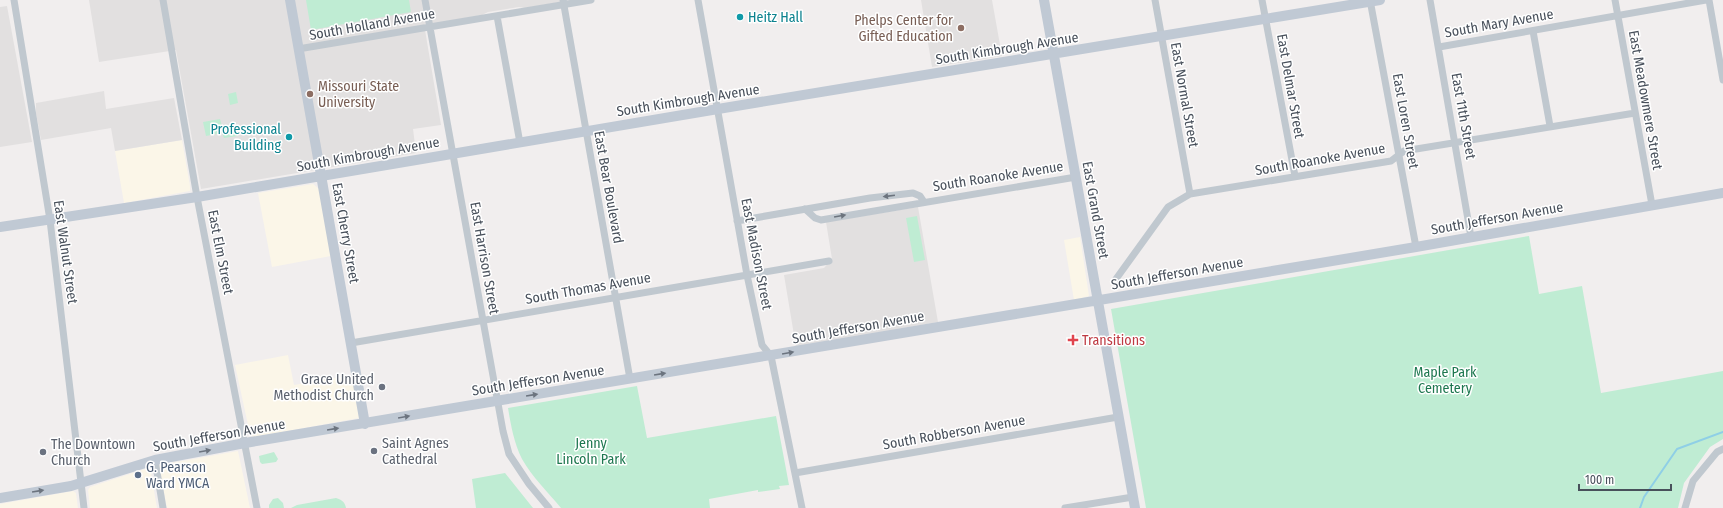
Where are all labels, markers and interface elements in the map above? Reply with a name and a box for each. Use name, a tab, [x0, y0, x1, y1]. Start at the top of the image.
street label: South Holland Avenue	[308, 5, 436, 44]
street label: South Mary Avenue	[1443, 6, 1555, 41]
place label: Heitz Hall	[748, 9, 803, 26]
marker: Heitz Hall	[735, 12, 745, 22]
place label: Phelps Center for Gifted Education	[854, 12, 953, 45]
marker: Phelps Center for Gifted Education	[956, 23, 966, 33]
street label: South Kimbrough Avenue	[934, 29, 1080, 68]
street label: East Meadowmere Street	[1625, 29, 1666, 172]
street label: East Delmar Street	[1273, 32, 1308, 140]
street label: East Normal Street	[1167, 41, 1202, 149]
street label: East Loren Street	[1389, 72, 1422, 171]
street label: East 11th Street	[1448, 72, 1480, 161]
place label: Missouri State University	[318, 78, 399, 111]
street label: South Kimbrough Avenue	[615, 81, 761, 120]
marker: Missouri State University	[305, 89, 315, 99]
place label: Professional Building	[211, 121, 281, 154]
street label: East Bear Boulevard	[590, 129, 627, 245]
marker: Professional Building	[284, 132, 294, 142]
street label: South Kimbrough Avenue	[295, 134, 441, 175]
street label: South Roanoke Avenue	[1254, 140, 1387, 179]
street label: South Roanoke Avenue	[932, 158, 1065, 195]
street label: East Grand Street	[1079, 160, 1113, 261]
street label: East Cherry Street	[328, 181, 363, 285]
one-way arrow	[882, 193, 895, 199]
street label: East Madison Street	[737, 197, 776, 312]
street label: South Jefferson Avenue	[1430, 198, 1564, 238]
street label: East Walnut Street	[50, 199, 81, 305]
street label: East Harrison Street	[466, 200, 503, 316]
street label: East Elm Street	[204, 208, 237, 296]
one-way arrow	[834, 213, 846, 219]
street label: South Jefferson Avenue	[1110, 253, 1244, 293]
street label: South Thomas Avenue	[524, 269, 652, 308]
street label: South Jefferson Avenue	[791, 307, 925, 347]
place label: Transitions	[1082, 332, 1145, 349]
marker: Transitions	[1067, 334, 1079, 346]
one-way arrow	[782, 350, 795, 356]
street label: South Jefferson Avenue	[471, 362, 606, 399]
park label: Maple Park Cemetery	[1414, 364, 1477, 397]
place label: Grace United Methodist Church	[273, 371, 374, 404]
one-way arrow	[654, 371, 666, 377]
marker: Grace United Methodist Church	[377, 382, 387, 392]
one-way arrow	[526, 392, 538, 398]
street label: South Robberson Avenue	[882, 412, 1027, 453]
one-way arrow	[398, 414, 410, 420]
street label: South Jefferson Avenue	[152, 415, 286, 455]
one-way arrow	[327, 426, 339, 432]
place label: Saint Agnes Cathedral	[382, 435, 449, 468]
park label: Jenny Lincoln Park	[556, 435, 626, 468]
place label: The Downtown Church	[51, 436, 135, 469]
marker: Saint Agnes Cathedral	[369, 446, 379, 456]
marker: The Downtown Church	[38, 447, 48, 457]
one-way arrow	[199, 447, 211, 453]
place label: G. Pearson Ward YMCA	[146, 459, 210, 492]
scale bar	[1579, 466, 1671, 492]
marker: G. Pearson Ward YMCA	[133, 470, 143, 480]
text: 100 m	[1585, 473, 1614, 487]
one-way arrow	[32, 488, 45, 494]

